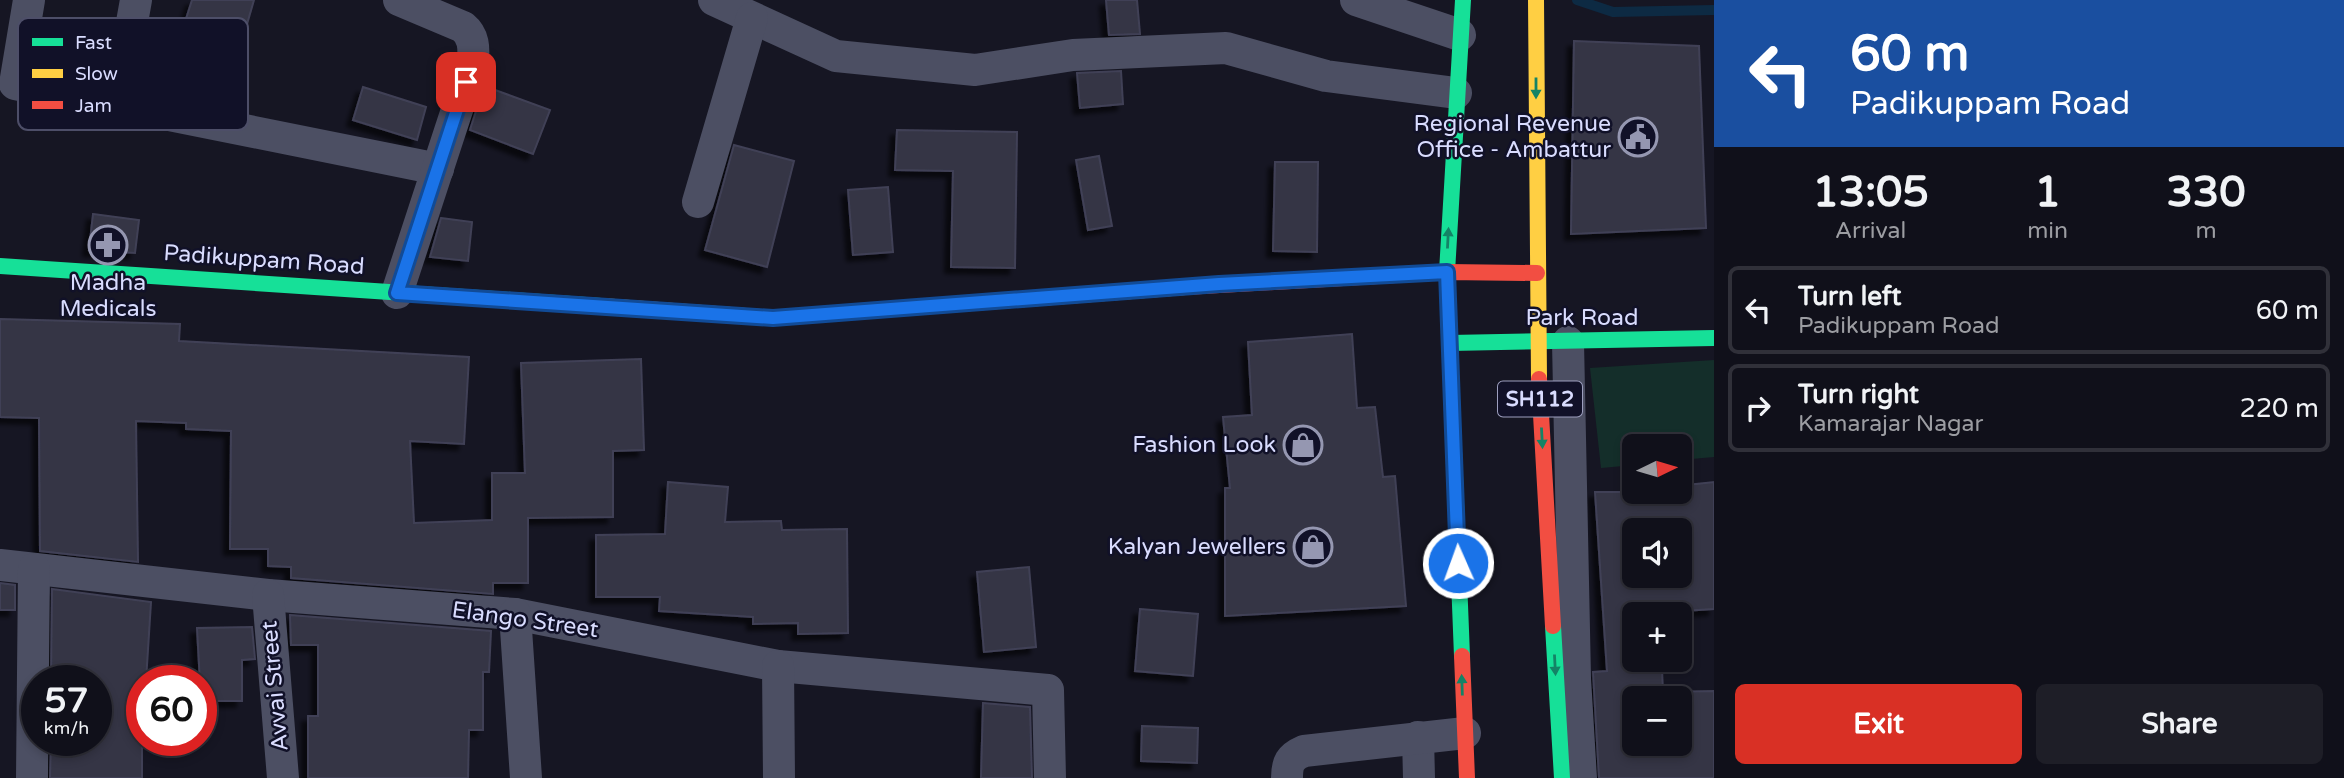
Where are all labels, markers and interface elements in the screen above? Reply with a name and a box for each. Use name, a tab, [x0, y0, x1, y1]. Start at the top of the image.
legend	[18, 18, 248, 130]
text: 60 m	[1850, 25, 1969, 84]
icon: left	[1735, 28, 1826, 119]
text: Fast	[75, 32, 112, 54]
pin	[436, 52, 496, 112]
text: Slow	[75, 63, 118, 85]
icon: arrive	[447, 63, 485, 101]
one-way arrow	[1530, 77, 1542, 99]
text: Padikuppam Road	[1850, 85, 2130, 123]
text: Jam	[75, 95, 112, 117]
place label: Regional Revenue Office - Ambattur	[1413, 110, 1611, 164]
public building icon: Regional Revenue Office - Ambattur	[1617, 116, 1659, 158]
text: 13:05	[1812, 167, 1929, 218]
text: 1	[2034, 167, 2061, 218]
text: 330	[2166, 167, 2246, 218]
text: Arrival	[1835, 217, 1906, 245]
text: min	[2027, 217, 2068, 245]
text: m	[2195, 217, 2217, 245]
pharmacy icon: Madha Medicals	[87, 224, 129, 266]
one-way arrow	[1443, 226, 1454, 248]
street label: Padikuppam Road	[163, 239, 365, 281]
place label: Madha Medicals	[59, 269, 157, 323]
text: Turn left	[1798, 281, 1901, 312]
icon: left	[1739, 291, 1777, 329]
text: 60 m	[2256, 295, 2319, 326]
street label: Park Road	[1526, 304, 1638, 332]
text: Padikuppam Road	[1798, 312, 1999, 340]
text: Turn right	[1798, 379, 1919, 410]
road number: SH112	[1498, 382, 1582, 416]
icon: right	[1739, 389, 1777, 427]
text: 220 m	[2239, 393, 2319, 424]
text: Kamarajar Nagar	[1798, 410, 1983, 438]
shop icon: Fashion Look	[1282, 424, 1324, 466]
one-way arrow	[1537, 427, 1548, 449]
place label: Fashion Look	[1132, 431, 1276, 459]
north arrow	[1622, 434, 1692, 504]
map controls	[1622, 434, 1692, 756]
button: sound	[1622, 518, 1692, 588]
shop icon: Kalyan Jewellers	[1292, 526, 1334, 568]
position arrow	[1421, 526, 1495, 600]
place label: Kalyan Jewellers	[1108, 533, 1286, 561]
street label: Elango Street	[450, 596, 600, 644]
button: +	[1622, 602, 1692, 672]
street label: Avvai Street	[255, 619, 295, 752]
one-way arrow	[1550, 654, 1561, 676]
speed limit sign: 60	[126, 665, 217, 756]
one-way arrow	[1457, 674, 1468, 696]
text: 57	[45, 680, 88, 722]
button: Exit	[1735, 684, 2022, 764]
button: Share	[2036, 684, 2323, 764]
button: −	[1622, 686, 1692, 756]
text: km/h	[44, 717, 89, 739]

